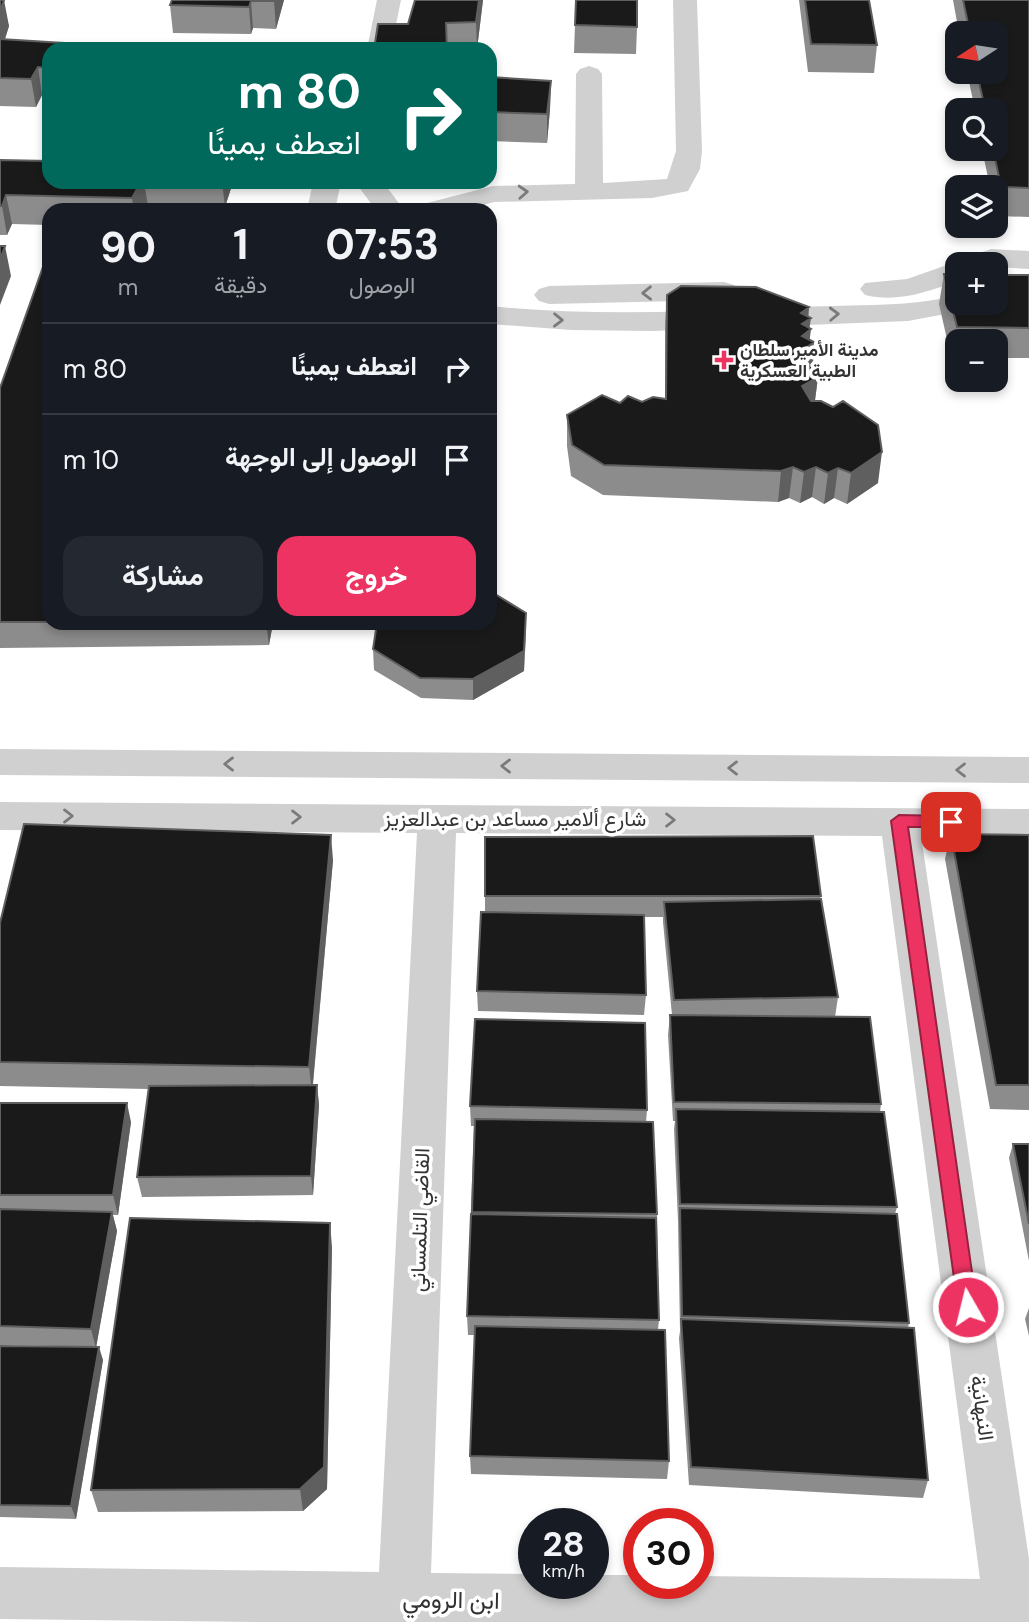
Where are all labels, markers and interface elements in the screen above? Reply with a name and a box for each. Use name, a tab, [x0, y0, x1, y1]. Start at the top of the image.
north arrow	[945, 21, 1008, 84]
map controls	[945, 21, 1008, 392]
text: 80 m	[238, 59, 361, 123]
icon: right	[385, 70, 476, 161]
button: search	[945, 98, 1008, 161]
text: انعطف يمينًا	[207, 122, 361, 164]
button: layers	[945, 175, 1008, 238]
one-way arrow	[518, 185, 529, 200]
text: 1	[233, 217, 248, 272]
text: 07:53	[325, 217, 439, 272]
text: 90	[100, 220, 156, 275]
button: +	[945, 252, 1008, 315]
text: دقيقة	[214, 270, 267, 300]
text: الوصول	[349, 270, 415, 300]
text: m	[118, 272, 138, 302]
one-way arrow	[641, 285, 652, 301]
one-way arrow	[829, 306, 840, 321]
one-way arrow	[553, 312, 564, 327]
button: −	[945, 329, 1008, 392]
place label: مدينة الأمير سلطان الطبية العسكرية	[740, 338, 879, 383]
text: انعطف يمينًا	[291, 349, 417, 383]
icon: right	[438, 350, 476, 388]
marker: مدينة الأمير سلطان الطبية العسكرية	[714, 350, 734, 370]
text: 80 m	[63, 352, 127, 386]
text: الوصول إلى الوجهة	[225, 440, 417, 474]
icon: arrive	[438, 441, 476, 479]
text: 10 m	[63, 443, 119, 477]
button: مشاركة	[63, 536, 263, 616]
button: خروج	[277, 536, 476, 616]
one-way arrow	[224, 756, 235, 771]
one-way arrow	[500, 758, 511, 774]
one-way arrow	[728, 760, 738, 776]
one-way arrow	[955, 762, 966, 778]
pin	[921, 792, 981, 852]
icon: arrive	[932, 803, 970, 841]
street label: شارع ألامير مساعد بن عبدالعزيز	[383, 805, 646, 833]
one-way arrow	[63, 808, 74, 824]
one-way arrow	[290, 810, 301, 825]
one-way arrow	[665, 812, 676, 828]
street label: القاضي التلمساني	[403, 1147, 440, 1293]
position arrow	[931, 1270, 1005, 1344]
street label: النبهانية	[964, 1374, 1000, 1442]
speed limit sign: 30	[623, 1508, 714, 1599]
text: 28	[542, 1521, 585, 1567]
text: km/h	[542, 1559, 585, 1583]
street label: ابن الرومي	[402, 1583, 500, 1620]

